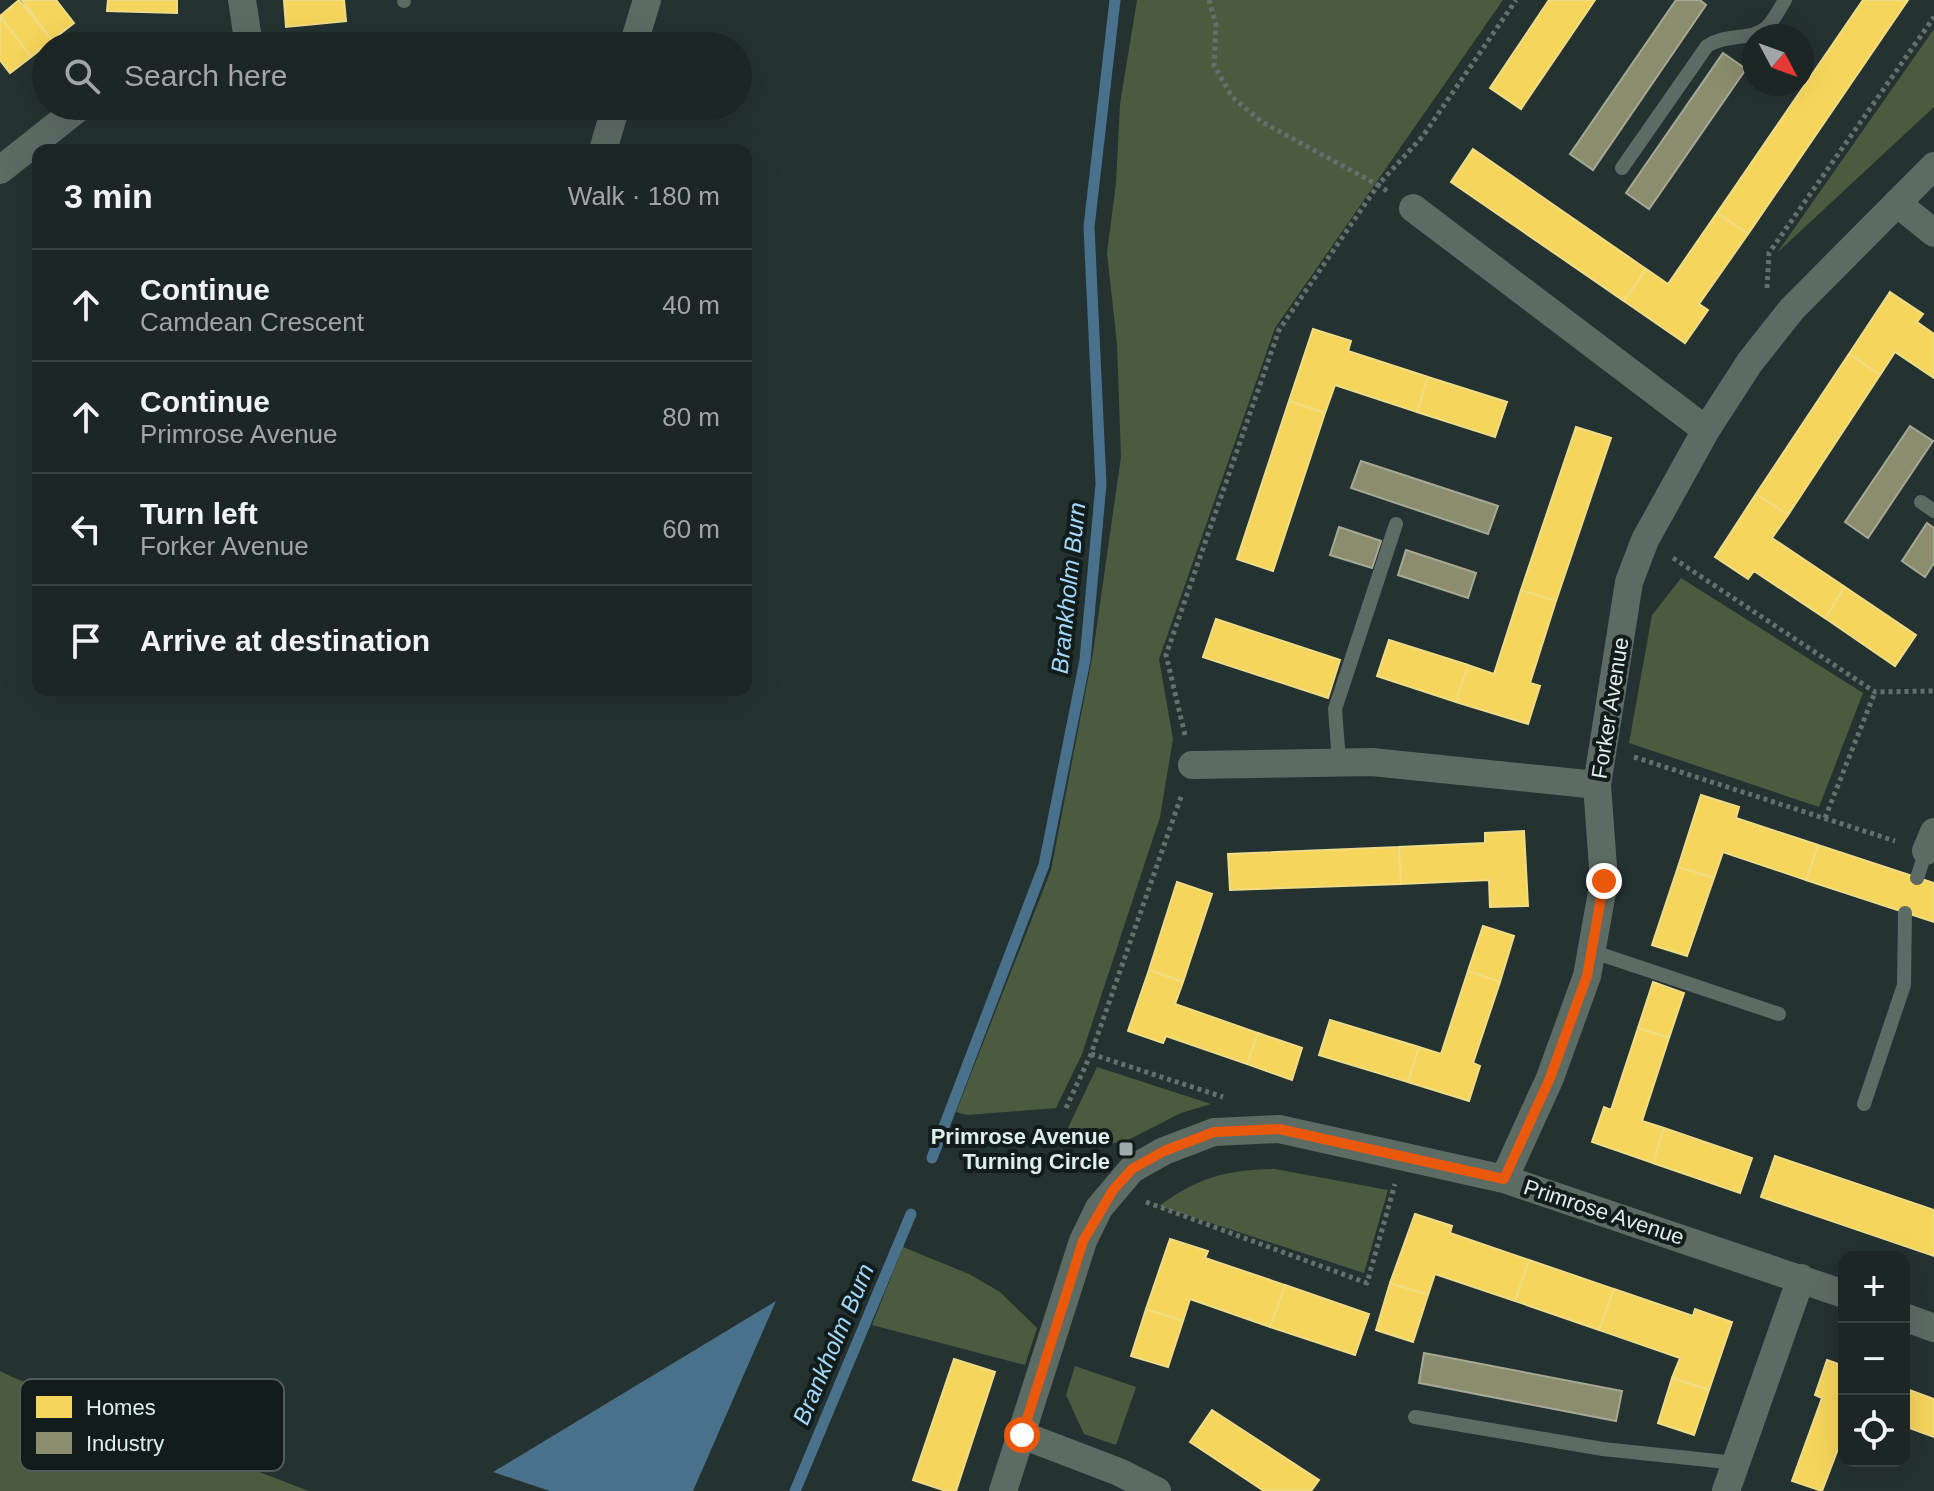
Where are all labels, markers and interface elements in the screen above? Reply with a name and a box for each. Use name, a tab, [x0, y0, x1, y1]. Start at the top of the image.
north arrow	[1742, 24, 1814, 96]
search box	[32, 32, 752, 120]
icon: search	[60, 54, 104, 98]
text: Search here	[124, 59, 287, 92]
text: 3 min	[64, 177, 153, 215]
text: Walk · 180 m	[568, 181, 720, 211]
text: Continue	[140, 273, 270, 306]
icon: ahead	[64, 283, 108, 327]
text: 40 m	[662, 290, 720, 320]
text: Camdean Crescent	[140, 307, 364, 337]
text: Continue	[140, 385, 270, 418]
icon: ahead	[64, 395, 108, 439]
text: 80 m	[662, 402, 720, 432]
text: Primrose Avenue	[140, 419, 338, 449]
text: Turn left	[140, 497, 258, 530]
water label: Brankholm Burn	[1046, 501, 1090, 675]
icon: left	[64, 507, 108, 551]
text: 60 m	[662, 514, 720, 544]
text: Forker Avenue	[140, 531, 309, 561]
icon: arrive	[64, 619, 108, 663]
text: Arrive at destination	[140, 624, 430, 657]
street label: Forker Avenue	[1586, 636, 1634, 780]
route end	[1586, 863, 1622, 899]
place label: Primrose Avenue Turning Circle	[931, 1124, 1110, 1174]
marker: Primrose Avenue Turning Circle	[1117, 1140, 1135, 1158]
street label: Primrose Avenue	[1521, 1174, 1687, 1250]
map controls	[1838, 1251, 1910, 1467]
button: +	[1838, 1251, 1910, 1323]
water label: Brankholm Burn	[787, 1260, 879, 1428]
button: −	[1838, 1323, 1910, 1395]
legend	[20, 1379, 284, 1471]
text: Homes	[86, 1395, 156, 1420]
button: locate	[1838, 1395, 1910, 1467]
route start	[1004, 1417, 1040, 1453]
text: Industry	[86, 1431, 164, 1456]

